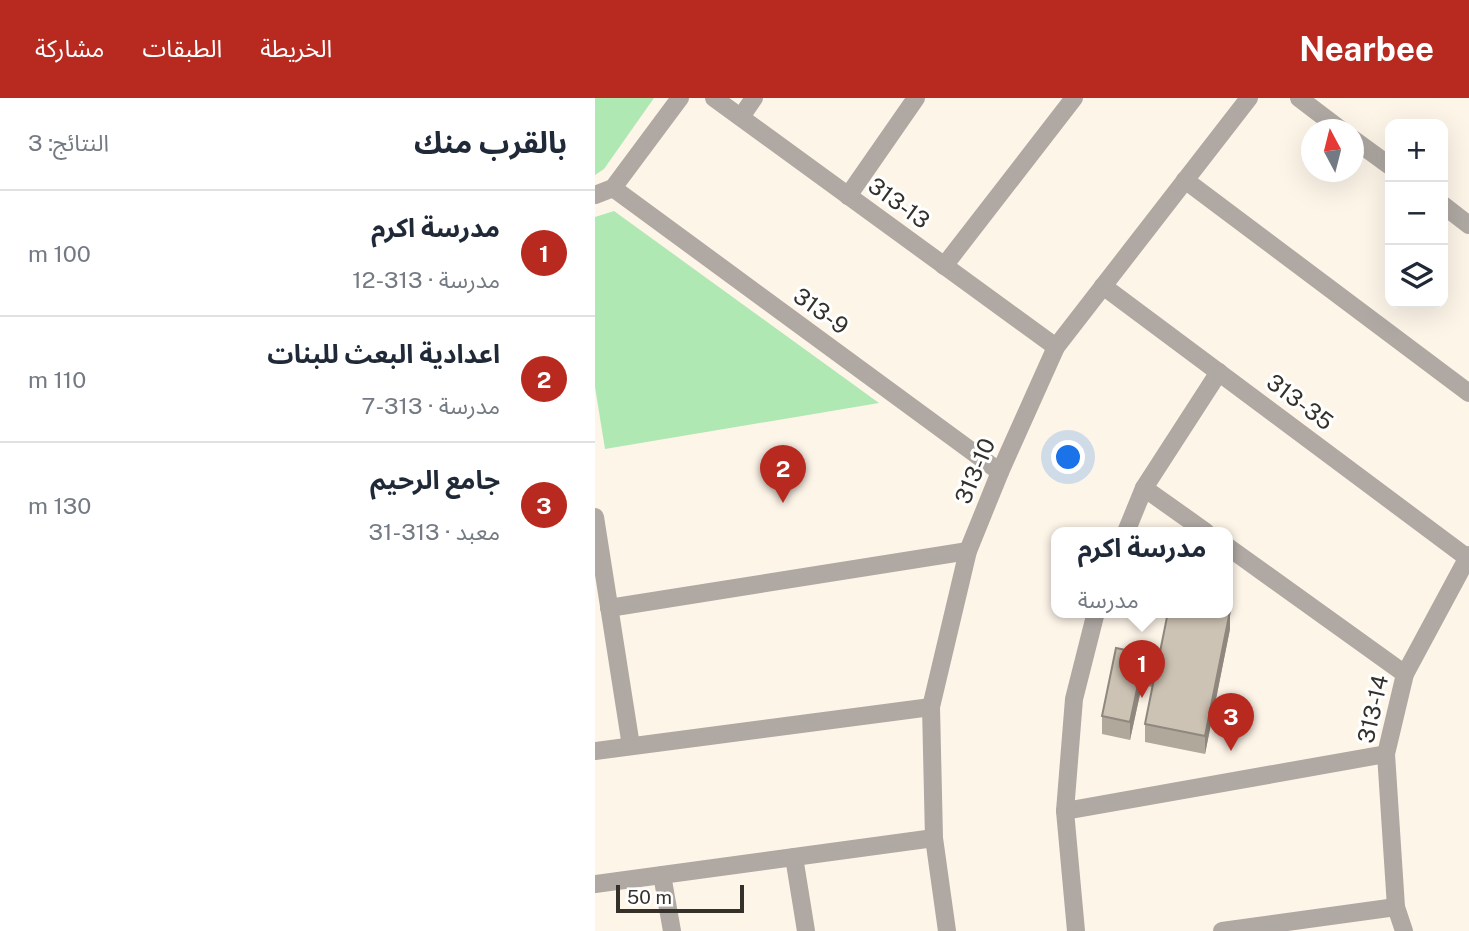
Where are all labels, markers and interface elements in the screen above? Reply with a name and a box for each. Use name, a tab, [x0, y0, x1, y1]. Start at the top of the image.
text: Nearbee	[1299, 30, 1434, 68]
text: مشاركة	[35, 34, 104, 62]
text: الطبقات	[142, 34, 222, 62]
text: الخريطة	[260, 34, 332, 62]
north arrow	[1301, 119, 1364, 182]
map controls	[1385, 119, 1448, 308]
button: +	[1385, 119, 1448, 182]
text: بالقرب منك	[414, 124, 567, 160]
text: النتائج: 3	[28, 129, 109, 156]
street label: 313-13	[863, 171, 935, 234]
button: −	[1385, 182, 1448, 245]
text: مدرسة اكرم	[371, 212, 500, 243]
text: 100 m	[28, 240, 91, 267]
text: 1	[539, 240, 549, 267]
button: layers	[1385, 245, 1448, 308]
text: مدرسة · 313-12	[352, 266, 500, 293]
street label: 313-9	[789, 282, 854, 340]
text: اعدادية البعث للبنات	[267, 338, 500, 369]
text: 110 m	[28, 366, 86, 393]
text: 2	[537, 366, 551, 393]
street label: 313-35	[1262, 368, 1339, 435]
text: مدرسة · 313-7	[362, 392, 500, 419]
street label: 313-10	[949, 434, 1000, 508]
your location	[1051, 440, 1085, 474]
pin: 2	[760, 445, 806, 503]
text: جامع الرحيم	[370, 464, 500, 495]
text: 130 m	[28, 492, 91, 519]
text: 3	[536, 492, 552, 519]
text: معبد · 313-31	[369, 518, 500, 545]
popup	[1051, 527, 1233, 618]
text: مدرسة اكرم	[1078, 532, 1206, 563]
text: مدرسة	[1078, 586, 1139, 613]
pin: 1	[1119, 640, 1165, 698]
street label: 313-14	[1352, 672, 1393, 746]
pin: 3	[1208, 693, 1254, 751]
scale bar	[616, 882, 744, 914]
text: 50 m	[627, 886, 672, 908]

